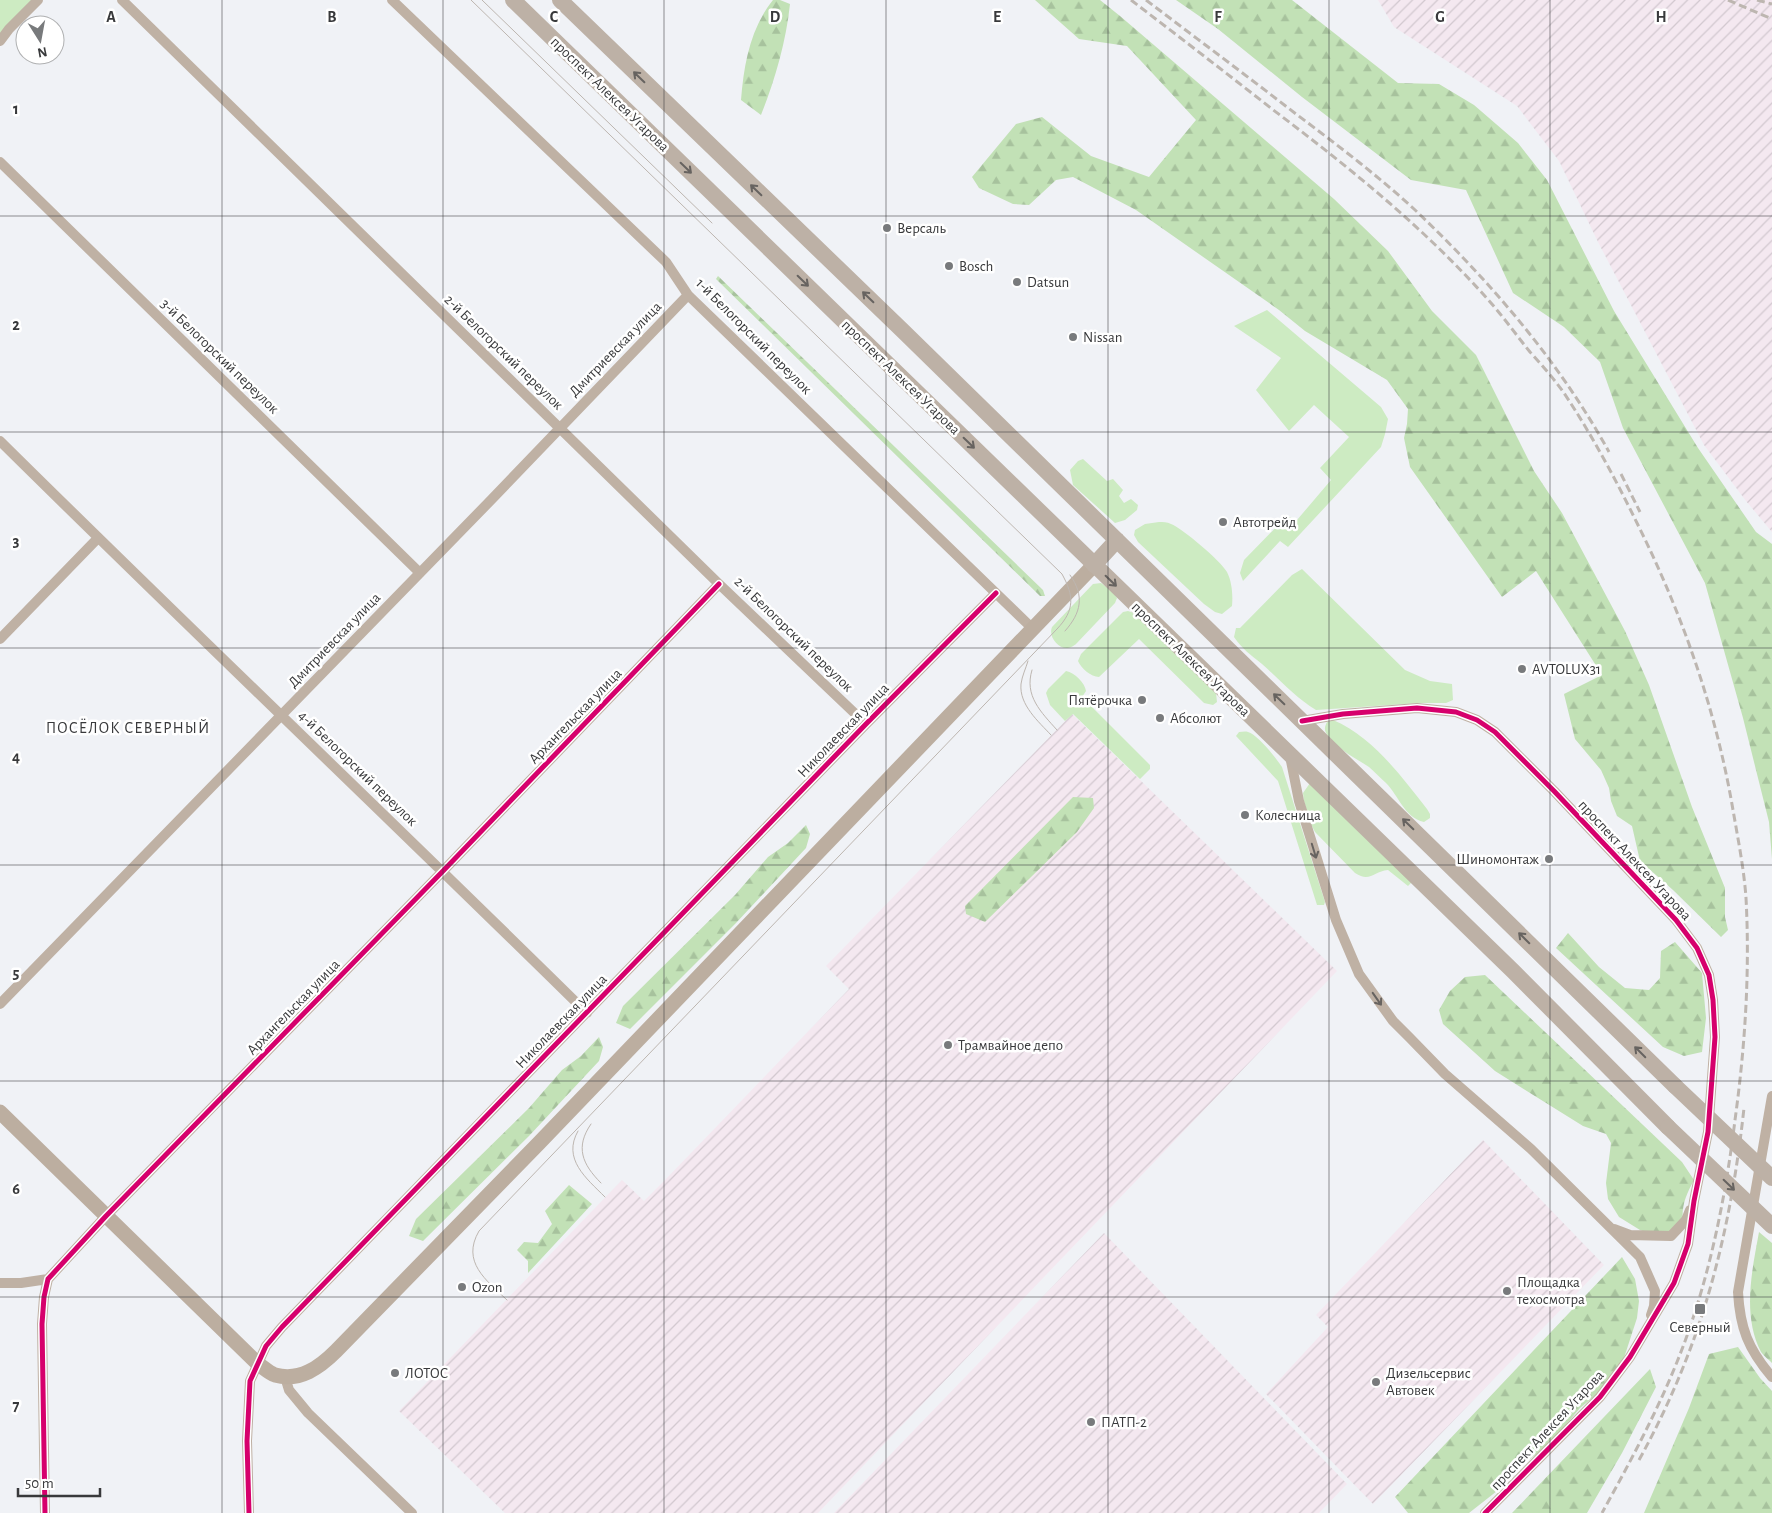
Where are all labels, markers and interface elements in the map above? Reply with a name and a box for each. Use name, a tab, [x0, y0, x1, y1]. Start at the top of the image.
text: A	[106, 9, 116, 25]
text: B	[327, 9, 337, 25]
text: C	[550, 9, 559, 25]
text: D	[770, 9, 781, 25]
text: E	[993, 9, 1001, 25]
text: F	[1214, 9, 1222, 25]
text: G	[1435, 9, 1445, 25]
text: H	[1655, 9, 1667, 25]
north arrow	[15, 15, 65, 65]
street label: проспект Алексея Угарова	[548, 34, 672, 155]
text: N	[36, 44, 48, 60]
one-way arrow	[633, 71, 645, 83]
text: 1	[13, 101, 19, 117]
one-way arrow	[680, 162, 693, 174]
one-way arrow	[750, 185, 762, 197]
place label: Версаль	[897, 221, 946, 236]
marker: Версаль	[881, 222, 893, 234]
place label: Bosch	[959, 259, 993, 274]
marker: Bosch	[943, 260, 955, 272]
one-way arrow	[796, 275, 808, 287]
place label: Datsun	[1027, 275, 1069, 290]
street label: 1-й Белогорский переулок	[693, 276, 814, 397]
marker: Datsun	[1011, 276, 1023, 288]
one-way arrow	[861, 291, 874, 303]
street label: 2-й Белогорский переулок	[441, 292, 566, 413]
street label: 3-й Белогорский переулок	[158, 296, 282, 417]
street label: Дмитриевская улица	[566, 299, 664, 400]
text: 2	[12, 317, 20, 333]
street label: проспект Алексея Угарова	[839, 317, 963, 438]
place label: Nissan	[1083, 330, 1123, 345]
marker: Nissan	[1067, 331, 1079, 343]
one-way arrow	[963, 437, 975, 449]
place label: Автотрейд	[1233, 515, 1296, 530]
marker: Автотрейд	[1217, 516, 1229, 528]
text: 3	[13, 533, 20, 549]
street label: 2-й Белогорский переулок	[731, 574, 856, 695]
one-way arrow	[1105, 575, 1117, 587]
street label: Дмитриевская улица	[285, 590, 383, 691]
street label: проспект Алексея Угарова	[1129, 599, 1253, 720]
place label: AVTOLUX31	[1532, 662, 1601, 677]
marker: AVTOLUX31	[1516, 663, 1528, 675]
street label: Архангельская улица	[526, 666, 625, 767]
street label: Николаевская улица	[795, 680, 892, 780]
place label: Пятёрочка	[1068, 693, 1132, 708]
one-way arrow	[1273, 693, 1285, 705]
marker: Пятёрочка	[1136, 694, 1148, 706]
street label: 4-й Белогорский переулок	[295, 708, 420, 829]
place label: Абсолют	[1170, 711, 1222, 726]
marker: Абсолют	[1154, 712, 1166, 724]
district label: ПОСЁЛОК СЕВЕРНЫЙ	[46, 718, 210, 736]
text: 4	[12, 749, 20, 765]
street label: проспект Алексея Угарова	[1575, 797, 1694, 923]
place label: Колесница	[1255, 808, 1321, 823]
marker: Колесница	[1239, 809, 1251, 821]
one-way arrow	[1402, 818, 1414, 830]
one-way arrow	[1310, 842, 1320, 858]
place label: Шиномонтаж	[1456, 852, 1539, 867]
marker: Шиномонтаж	[1543, 853, 1555, 865]
one-way arrow	[1518, 932, 1531, 944]
street label: Архангельская улица	[244, 957, 343, 1058]
text: 5	[13, 965, 20, 981]
street label: Николаевская улица	[513, 971, 610, 1071]
one-way arrow	[1372, 992, 1382, 1006]
place label: Трамвайное депо	[958, 1038, 1063, 1053]
marker: Трамвайное депо	[942, 1039, 954, 1051]
one-way arrow	[1634, 1045, 1646, 1058]
one-way arrow	[1722, 1179, 1735, 1191]
text: 6	[12, 1181, 20, 1197]
place label: Площадка техосмотра	[1516, 1275, 1585, 1307]
place label: Ozon	[472, 1280, 502, 1295]
marker: Ozon	[456, 1281, 468, 1293]
marker: Площадка техосмотра	[1501, 1285, 1513, 1297]
marker: Северный	[1693, 1302, 1707, 1316]
place label: Северный	[1669, 1320, 1731, 1335]
place label: ЛОТОС	[405, 1366, 448, 1381]
place label: Дизельсервис Автовек	[1386, 1366, 1471, 1398]
marker: ЛОТОС	[389, 1367, 401, 1379]
street label: проспект Алексея Угарова	[1488, 1367, 1607, 1493]
marker: Дизельсервис Автовек	[1370, 1376, 1382, 1388]
text: 7	[13, 1398, 20, 1414]
place label: ПАТП-2	[1101, 1415, 1147, 1430]
marker: ПАТП-2	[1085, 1416, 1097, 1428]
scale bar	[18, 1466, 100, 1498]
text: 50 m	[25, 1476, 54, 1491]

